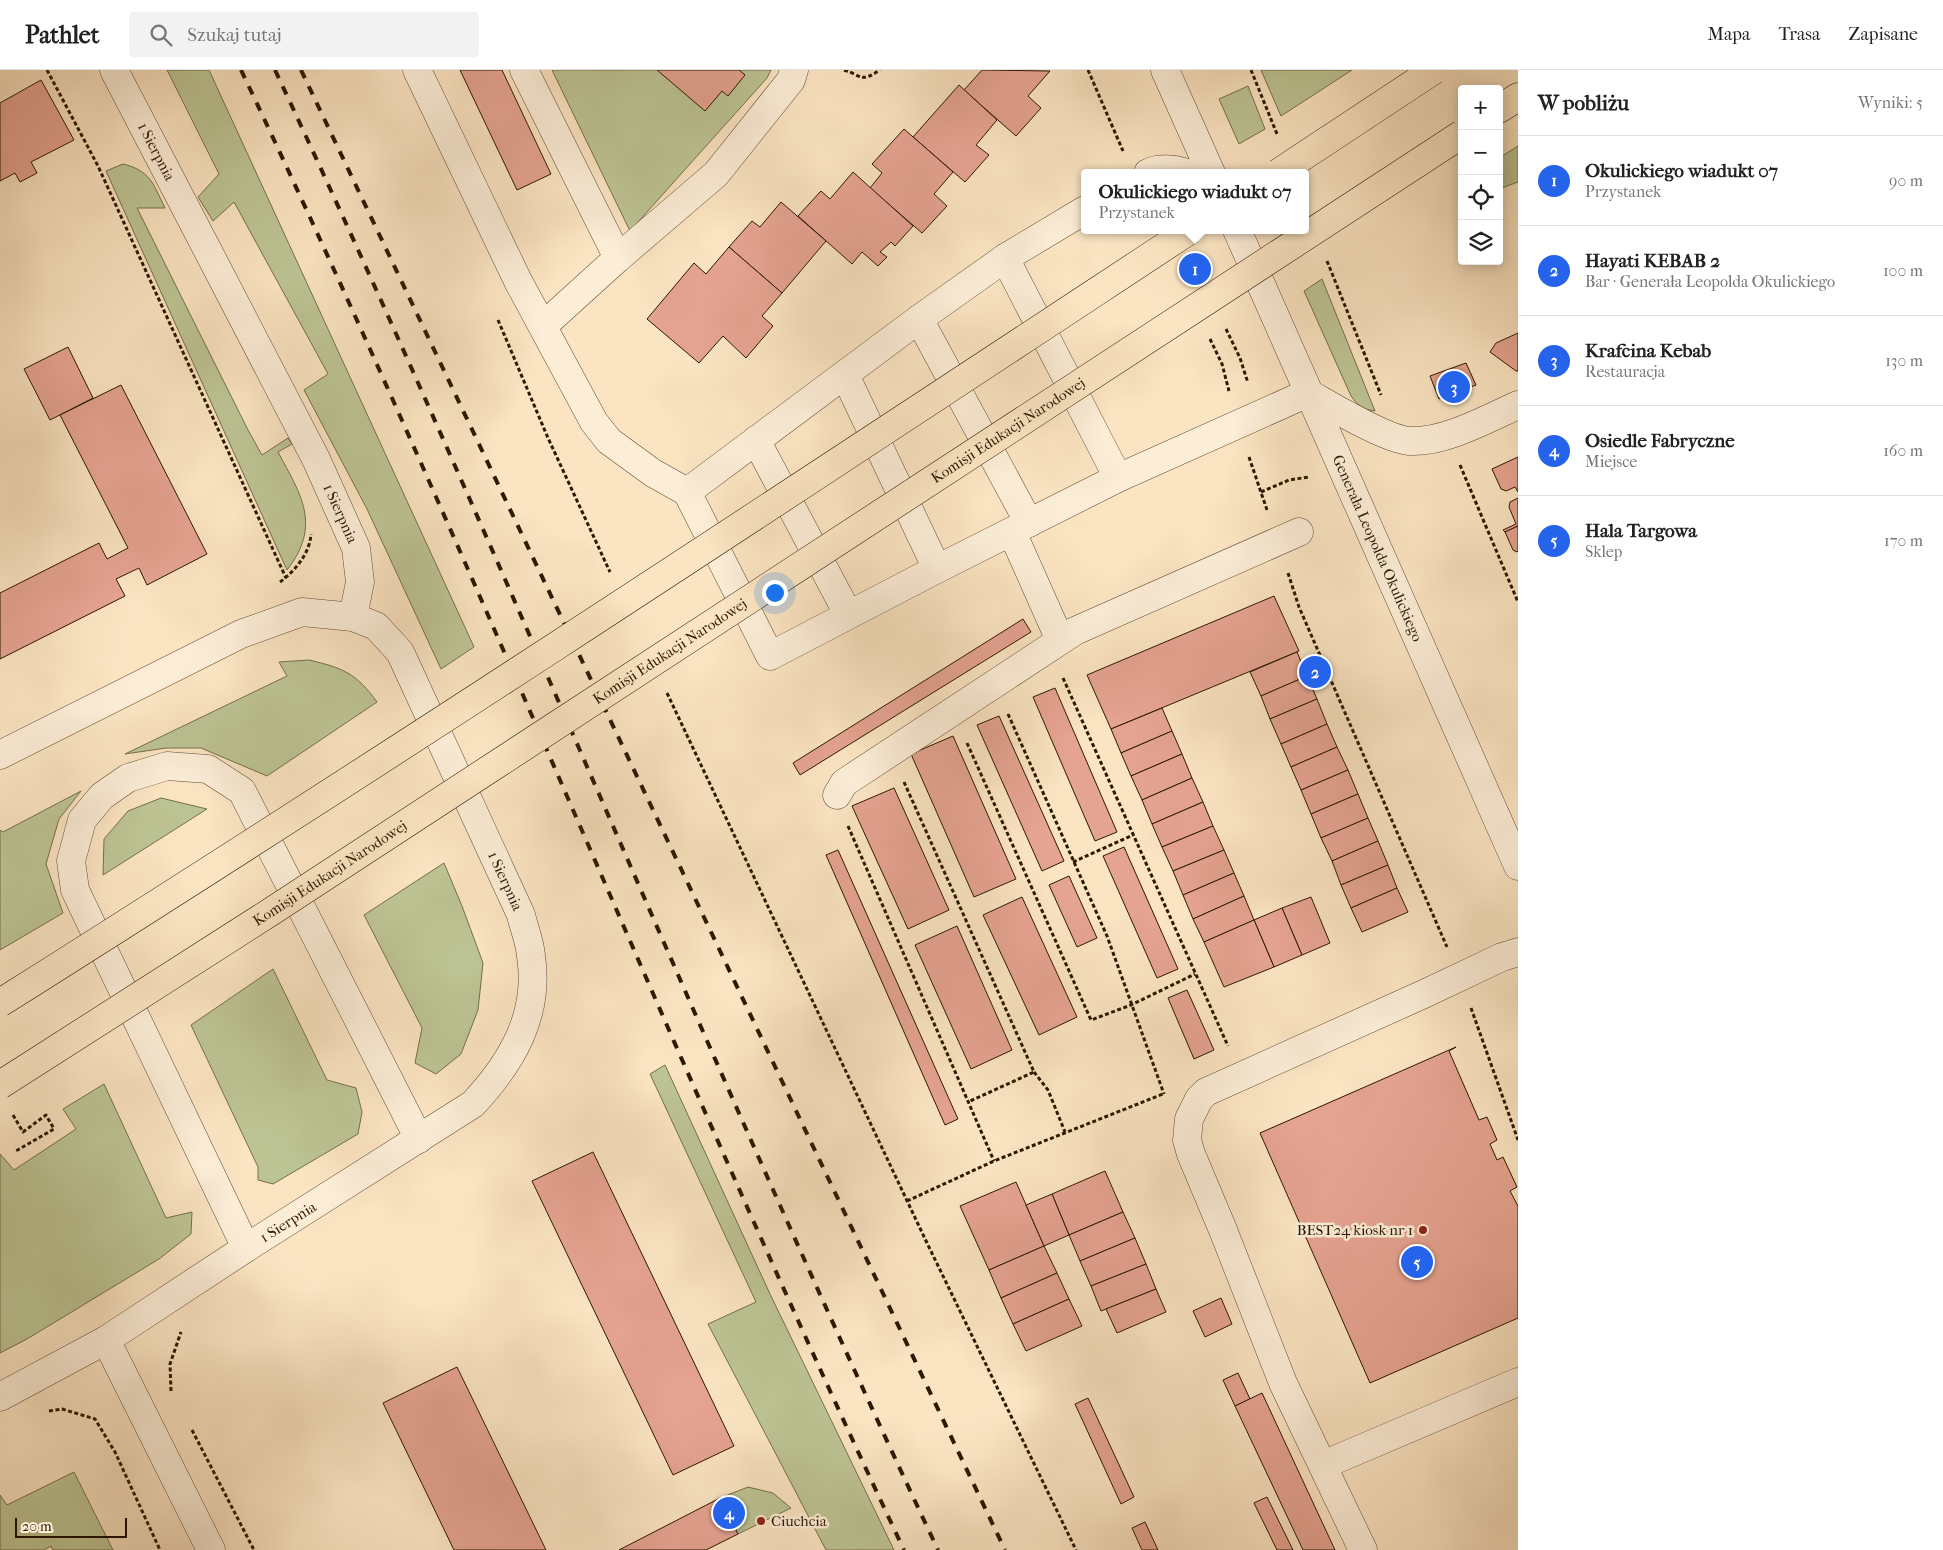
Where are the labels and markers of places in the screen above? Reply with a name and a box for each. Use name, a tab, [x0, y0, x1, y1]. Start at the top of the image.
pin: 1	[1179, 250, 1211, 288]
pin: 3	[1438, 368, 1470, 406]
pin: 2	[1299, 653, 1331, 691]
place label: BEST24 kiosk nr 1	[1297, 1221, 1413, 1239]
marker: BEST24 kiosk nr 1	[1417, 1224, 1429, 1236]
pin: 5	[1401, 1243, 1433, 1281]
pin: 4	[713, 1494, 745, 1532]
place label: Ciuchcia	[771, 1512, 828, 1530]
marker: Ciuchcia	[755, 1515, 767, 1527]

